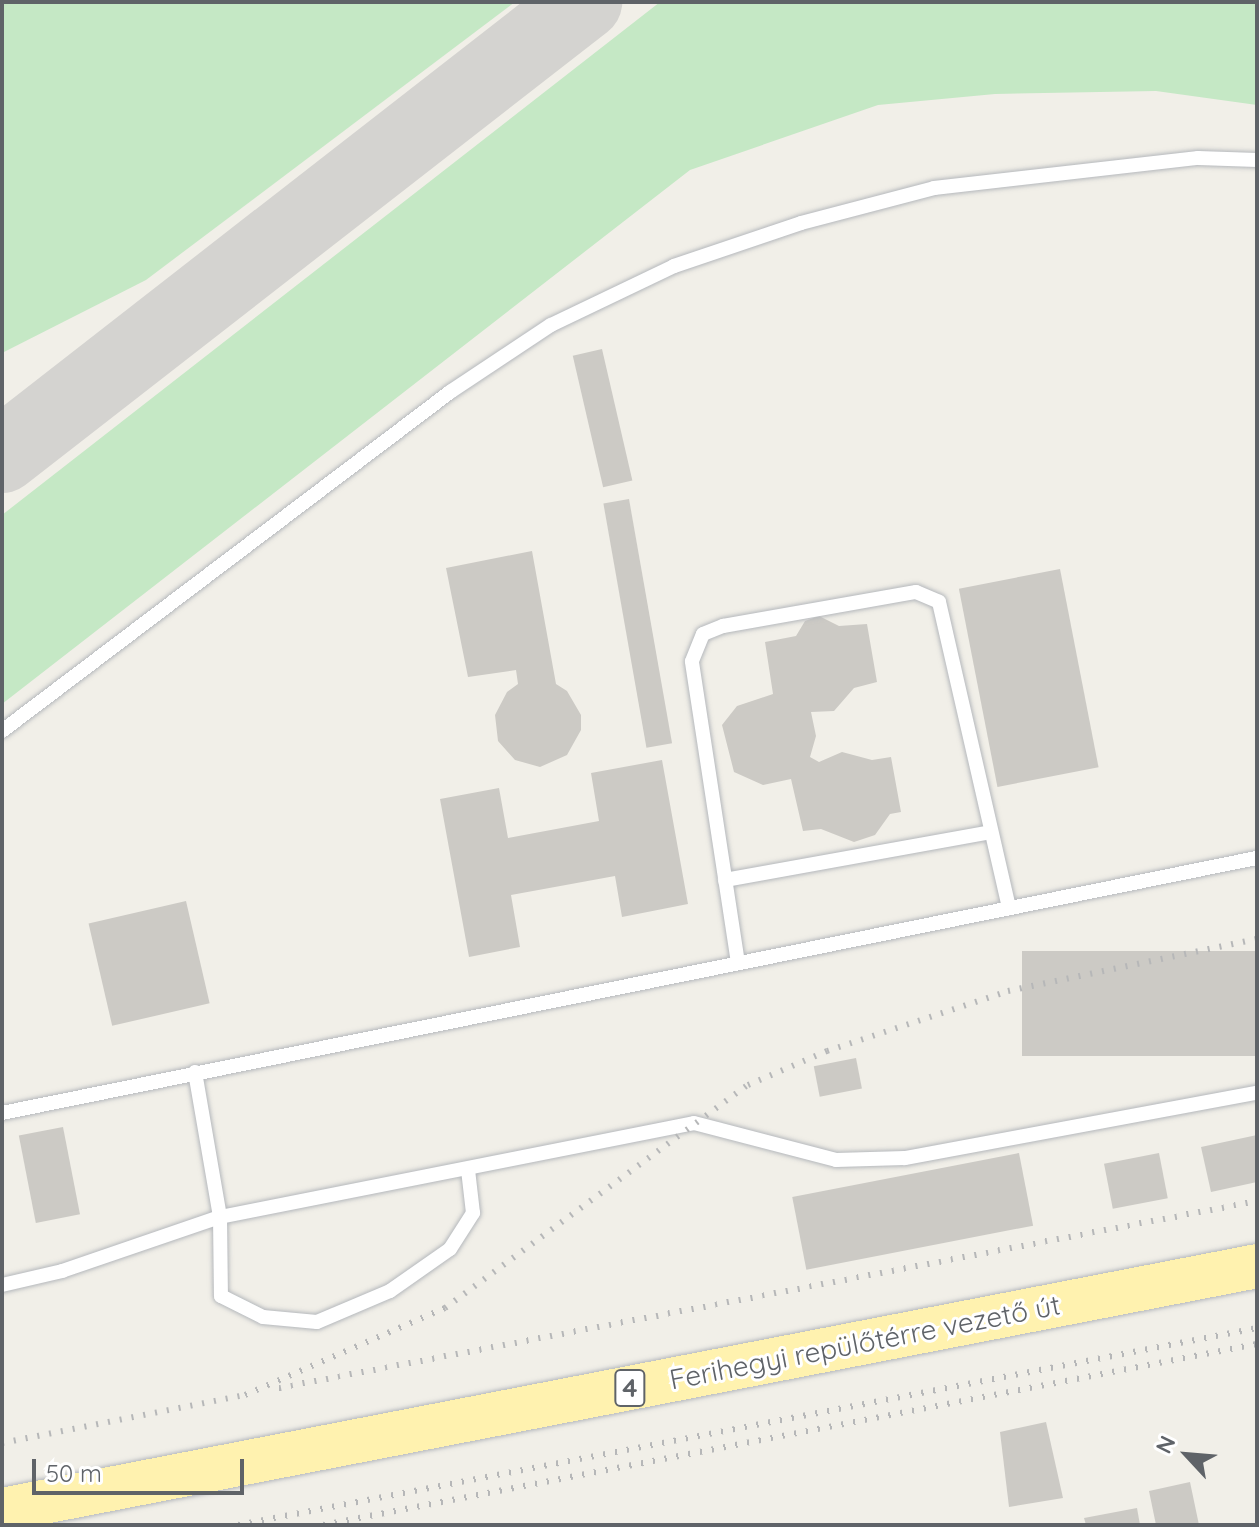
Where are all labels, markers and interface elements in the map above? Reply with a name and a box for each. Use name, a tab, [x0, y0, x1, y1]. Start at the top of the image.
street label: Ferihegyi repülőtérre vezető út	[667, 1288, 1063, 1396]
road number: 4	[614, 1366, 646, 1410]
north arrow	[1147, 1415, 1227, 1495]
text: N	[1149, 1431, 1182, 1458]
scale bar	[36, 1443, 248, 1493]
text: 50 m	[46, 1458, 102, 1488]

